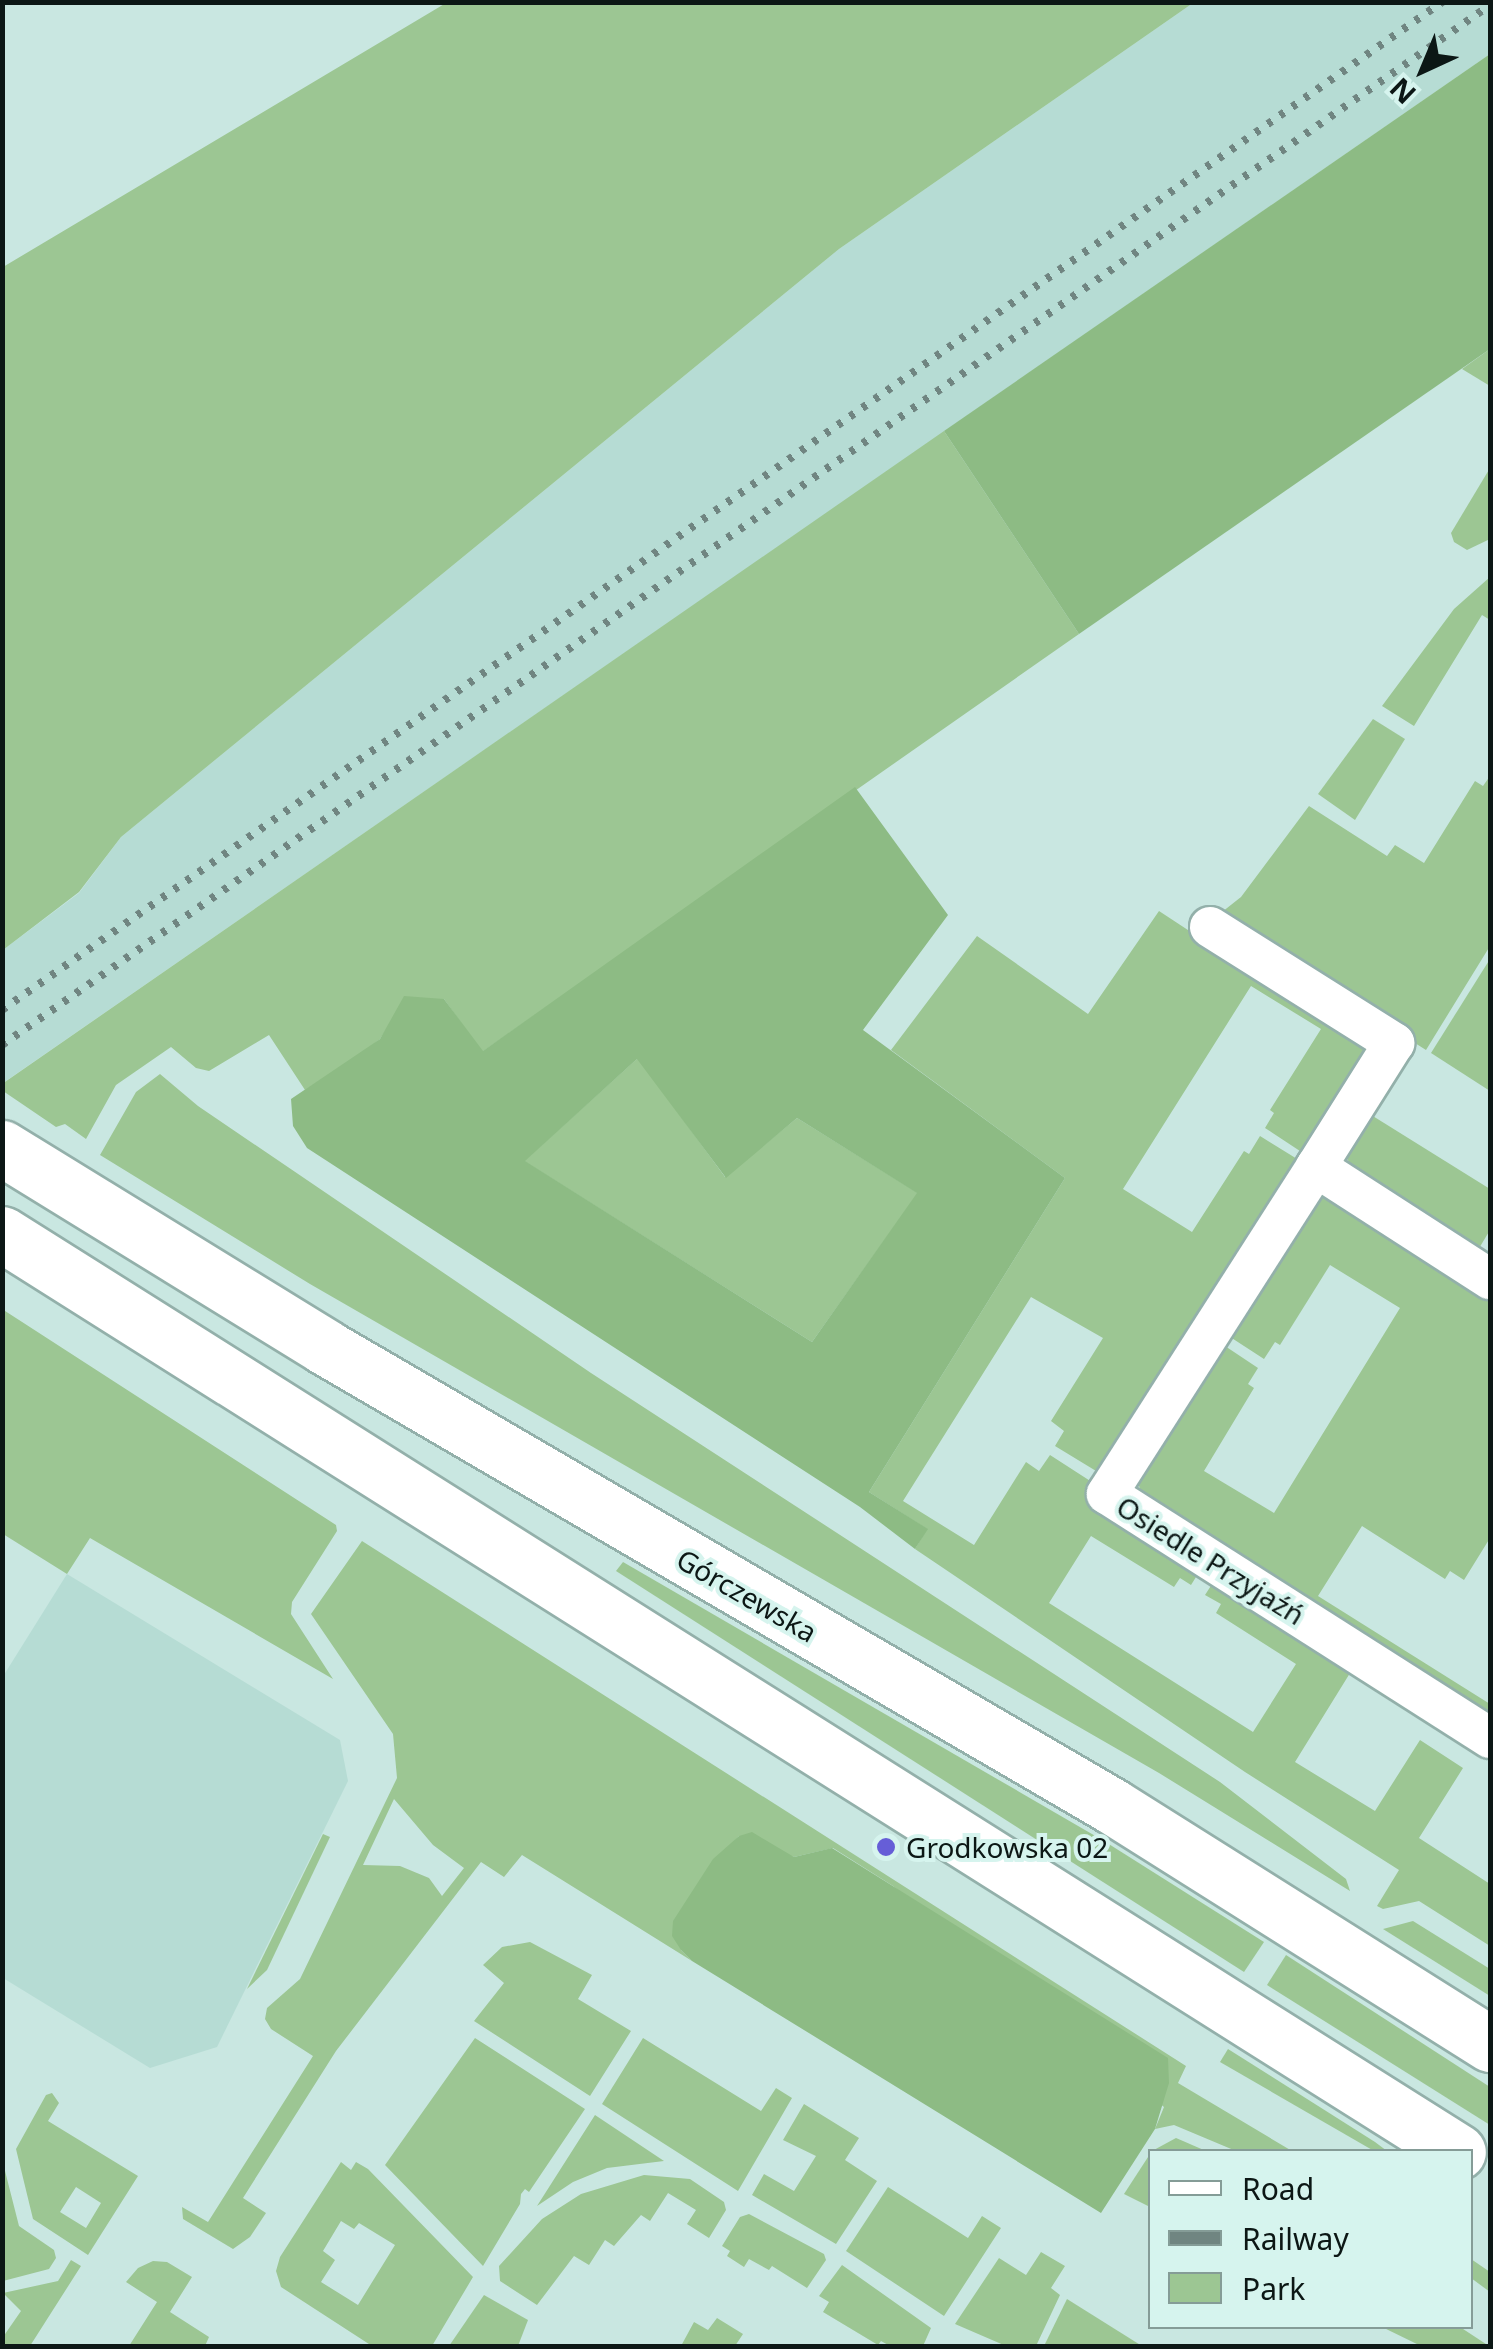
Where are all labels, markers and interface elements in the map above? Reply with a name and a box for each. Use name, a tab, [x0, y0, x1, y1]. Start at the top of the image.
north arrow	[1373, 20, 1473, 120]
text: N	[1381, 70, 1424, 113]
street label: Osiedle Przyjaźń	[1111, 1489, 1311, 1631]
street label: Górczewska	[671, 1541, 823, 1649]
place label: Grodkowska 02	[906, 1830, 1108, 1864]
marker: Grodkowska 02	[875, 1836, 897, 1858]
legend	[1148, 2149, 1473, 2329]
text: Road	[1242, 2168, 1314, 2209]
text: Railway	[1242, 2218, 1349, 2259]
text: Park	[1242, 2268, 1305, 2309]

